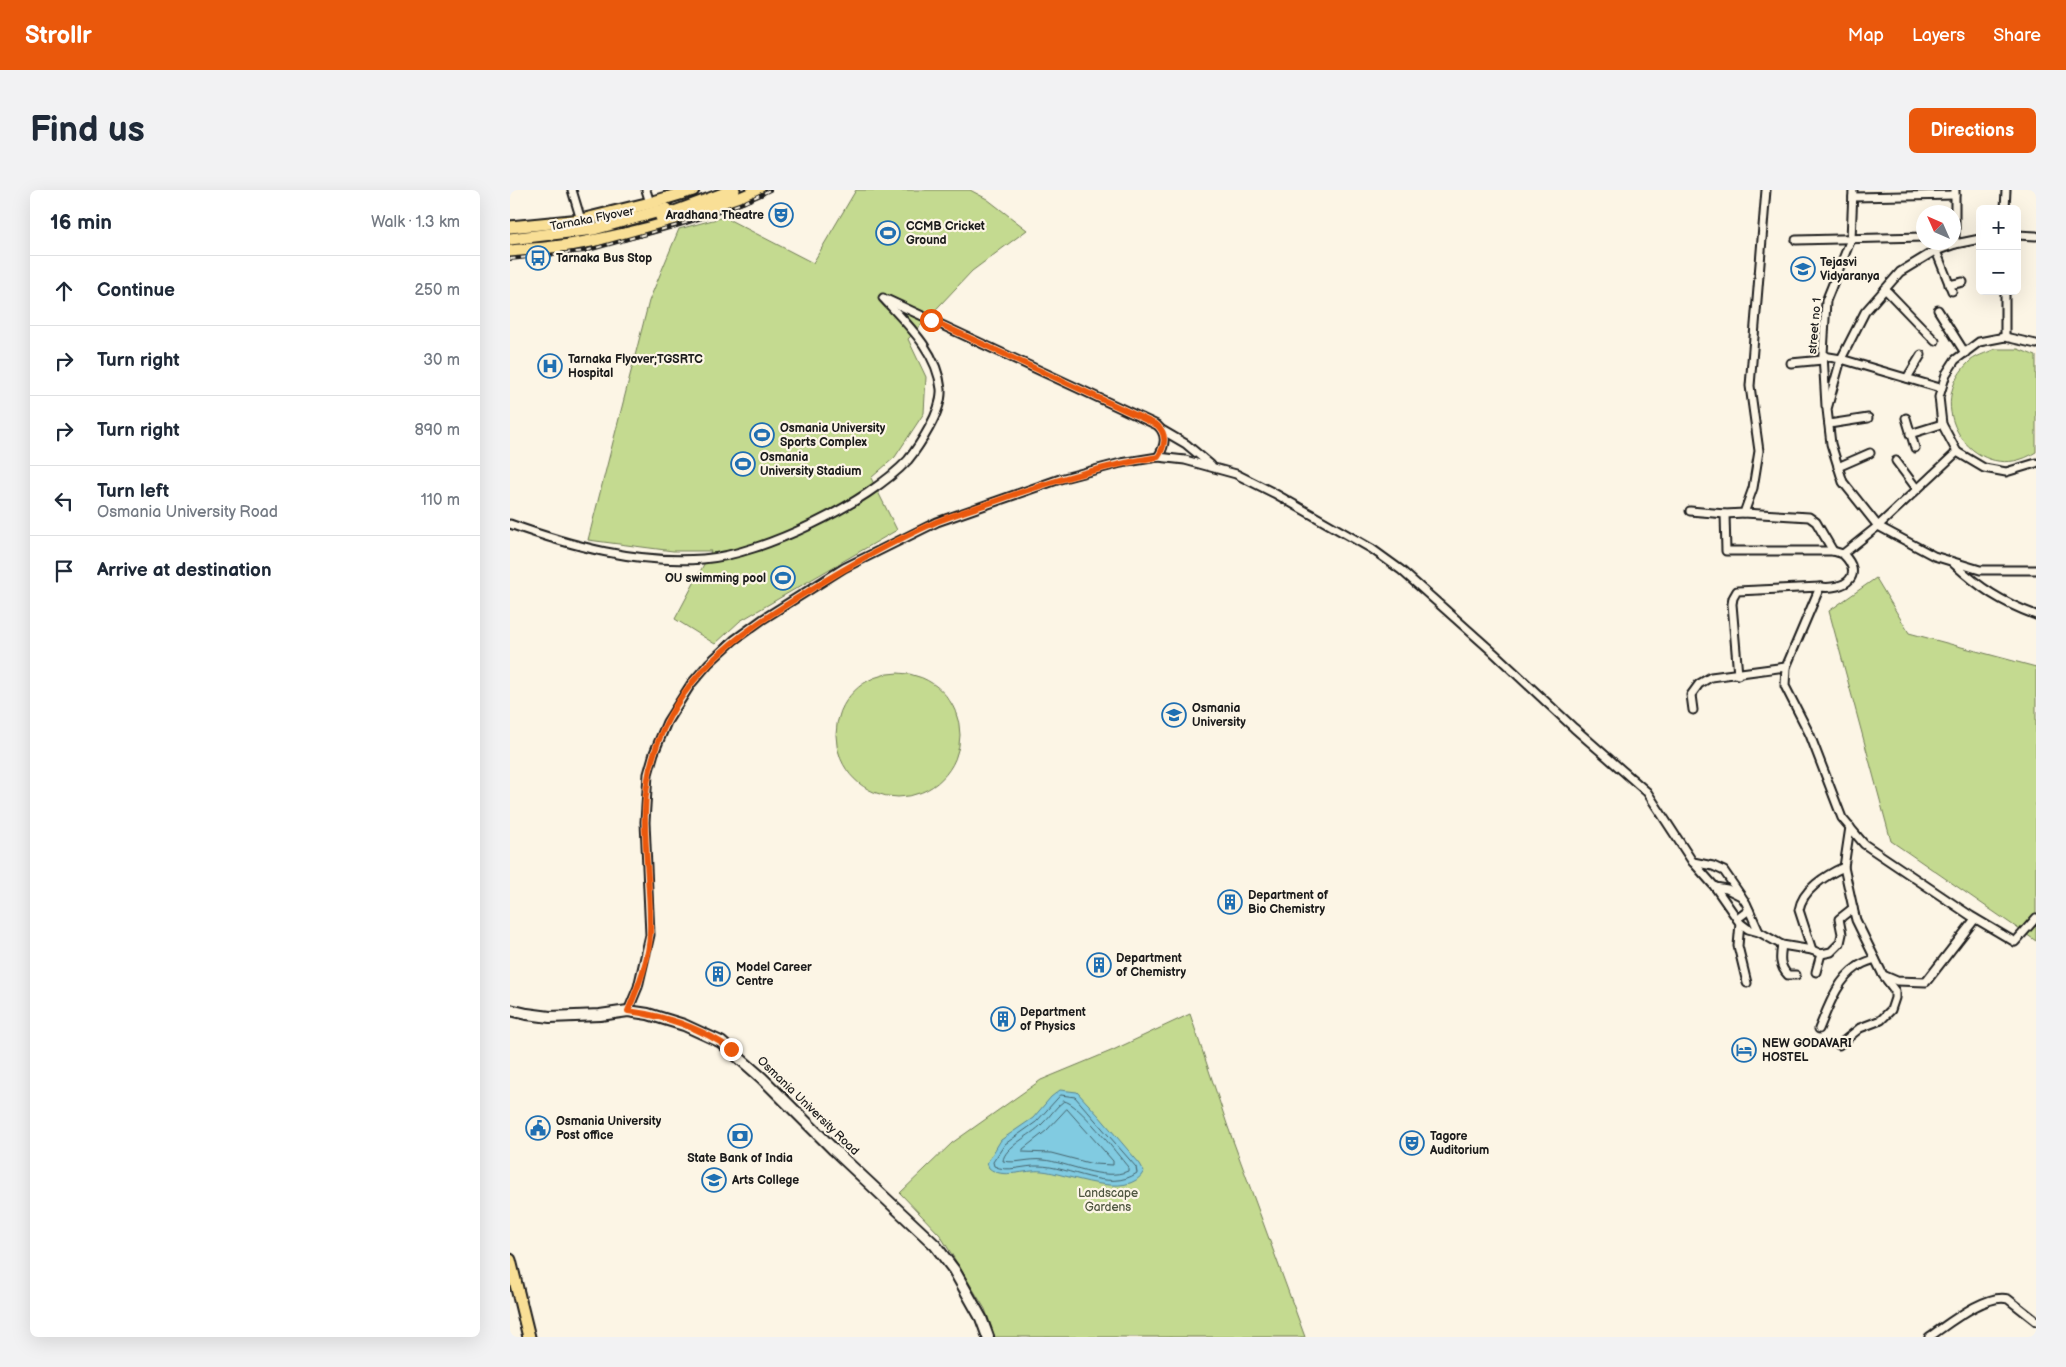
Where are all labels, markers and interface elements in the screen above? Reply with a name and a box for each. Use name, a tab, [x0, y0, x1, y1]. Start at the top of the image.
text: Strollr	[25, 21, 92, 50]
text: Map	[1848, 25, 1884, 46]
text: Layers	[1912, 25, 1965, 46]
text: Share	[1993, 25, 2041, 46]
button: Directions	[1909, 108, 2036, 153]
text: Find us	[30, 109, 145, 152]
theatre icon: Aradhana Theatre	[768, 202, 794, 228]
street label: Tarnaka Flyover	[549, 203, 636, 234]
north arrow	[1916, 205, 1961, 250]
map controls	[1976, 205, 2021, 295]
button: +	[1976, 205, 2021, 250]
place label: Aradhana Theatre	[665, 208, 764, 223]
text: 16 min	[50, 210, 112, 235]
text: Walk · 1.3 km	[371, 213, 460, 232]
place label: CCMB Cricket Ground	[906, 219, 985, 248]
sports icon: CCMB Cricket Ground	[875, 220, 901, 246]
bus stop icon: Tarnaka Bus Stop	[525, 245, 551, 271]
button: −	[1976, 250, 2021, 295]
place label: Tarnaka Bus Stop	[556, 251, 652, 266]
place label: Tejasvi Vidyaranya	[1820, 255, 1880, 284]
school or university icon: Tejasvi Vidyaranya	[1790, 256, 1816, 282]
icon: ahead	[50, 277, 78, 305]
text: Continue	[97, 279, 175, 302]
text: 250 m	[414, 281, 460, 300]
street label: street no 1	[1805, 297, 1825, 355]
route start	[920, 309, 943, 332]
icon: right	[50, 347, 78, 375]
text: Turn right	[97, 349, 180, 372]
text: 30 m	[423, 351, 460, 370]
place label: Tarnaka Flyover;TGSRTC Hospital	[568, 352, 703, 381]
hospital icon: Tarnaka Flyover;TGSRTC Hospital	[537, 353, 563, 379]
icon: right	[50, 417, 78, 445]
text: Turn right	[97, 419, 180, 442]
text: 890 m	[414, 421, 460, 440]
place label: Osmania University Sports Complex	[780, 421, 886, 450]
sports icon: Osmania University Sports Complex	[749, 422, 775, 448]
place label: Osmania University Stadium	[760, 450, 862, 479]
sports icon: Osmania University Stadium	[730, 451, 756, 477]
text: Turn left	[97, 480, 169, 503]
icon: left	[50, 487, 78, 515]
text: 110 m	[421, 491, 460, 510]
text: Osmania University Road	[97, 503, 278, 522]
icon: arrive	[50, 557, 78, 585]
text: Arrive at destination	[97, 559, 272, 582]
sports icon: OU swimming pool	[770, 565, 796, 591]
place label: OU swimming pool	[665, 571, 766, 586]
place label: Osmania University	[1192, 701, 1246, 730]
school or university icon: Osmania University	[1161, 702, 1187, 728]
place label: Department of Bio Chemistry	[1248, 888, 1329, 917]
building icon: Department of Bio Chemistry	[1217, 889, 1243, 915]
place label: Department of Chemistry	[1116, 951, 1187, 980]
building icon: Department of Chemistry	[1086, 952, 1112, 978]
place label: Model Career Centre	[736, 960, 812, 989]
building icon: Model Career Centre	[705, 961, 731, 987]
place label: Department of Physics	[1020, 1005, 1086, 1034]
building icon: Department of Physics	[990, 1006, 1016, 1032]
place label: NEW GODAVARI HOSTEL	[1762, 1036, 1852, 1065]
hotel icon: NEW GODAVARI HOSTEL	[1731, 1037, 1757, 1063]
route end	[720, 1038, 743, 1061]
street label: Osmania University Road	[754, 1053, 862, 1159]
place label: Osmania University Post office	[556, 1114, 662, 1143]
public building icon: Osmania University Post office	[525, 1115, 551, 1141]
bank icon: State Bank of India	[727, 1123, 753, 1149]
place label: Tagore Auditorium	[1429, 1129, 1489, 1158]
theatre icon: Tagore Auditorium	[1399, 1130, 1425, 1156]
place label: State Bank of India	[687, 1151, 793, 1166]
school or university icon: Arts College	[701, 1167, 727, 1193]
place label: Arts College	[731, 1173, 799, 1188]
park label: Landscape Gardens	[1078, 1186, 1138, 1215]

